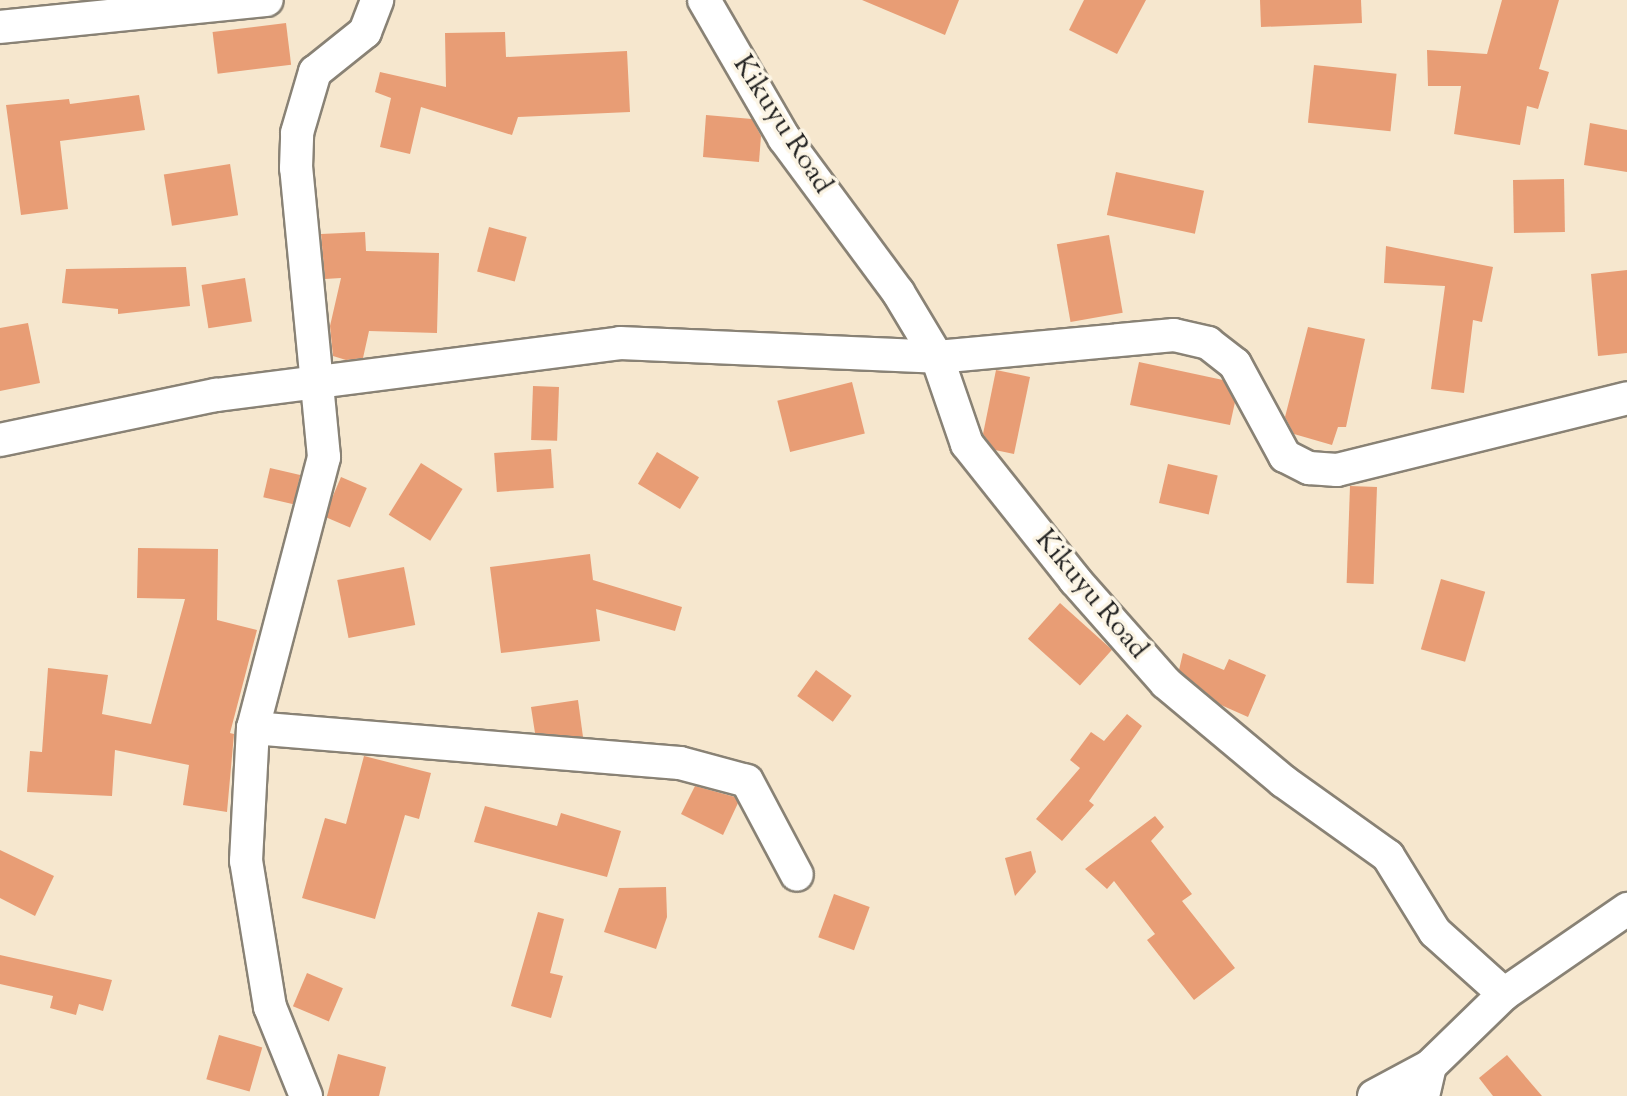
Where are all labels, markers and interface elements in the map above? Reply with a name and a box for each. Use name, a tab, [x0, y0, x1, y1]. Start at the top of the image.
street label: Kikuyu Road	[725, 50, 839, 200]
street label: Kikuyu Road	[1027, 524, 1155, 666]

